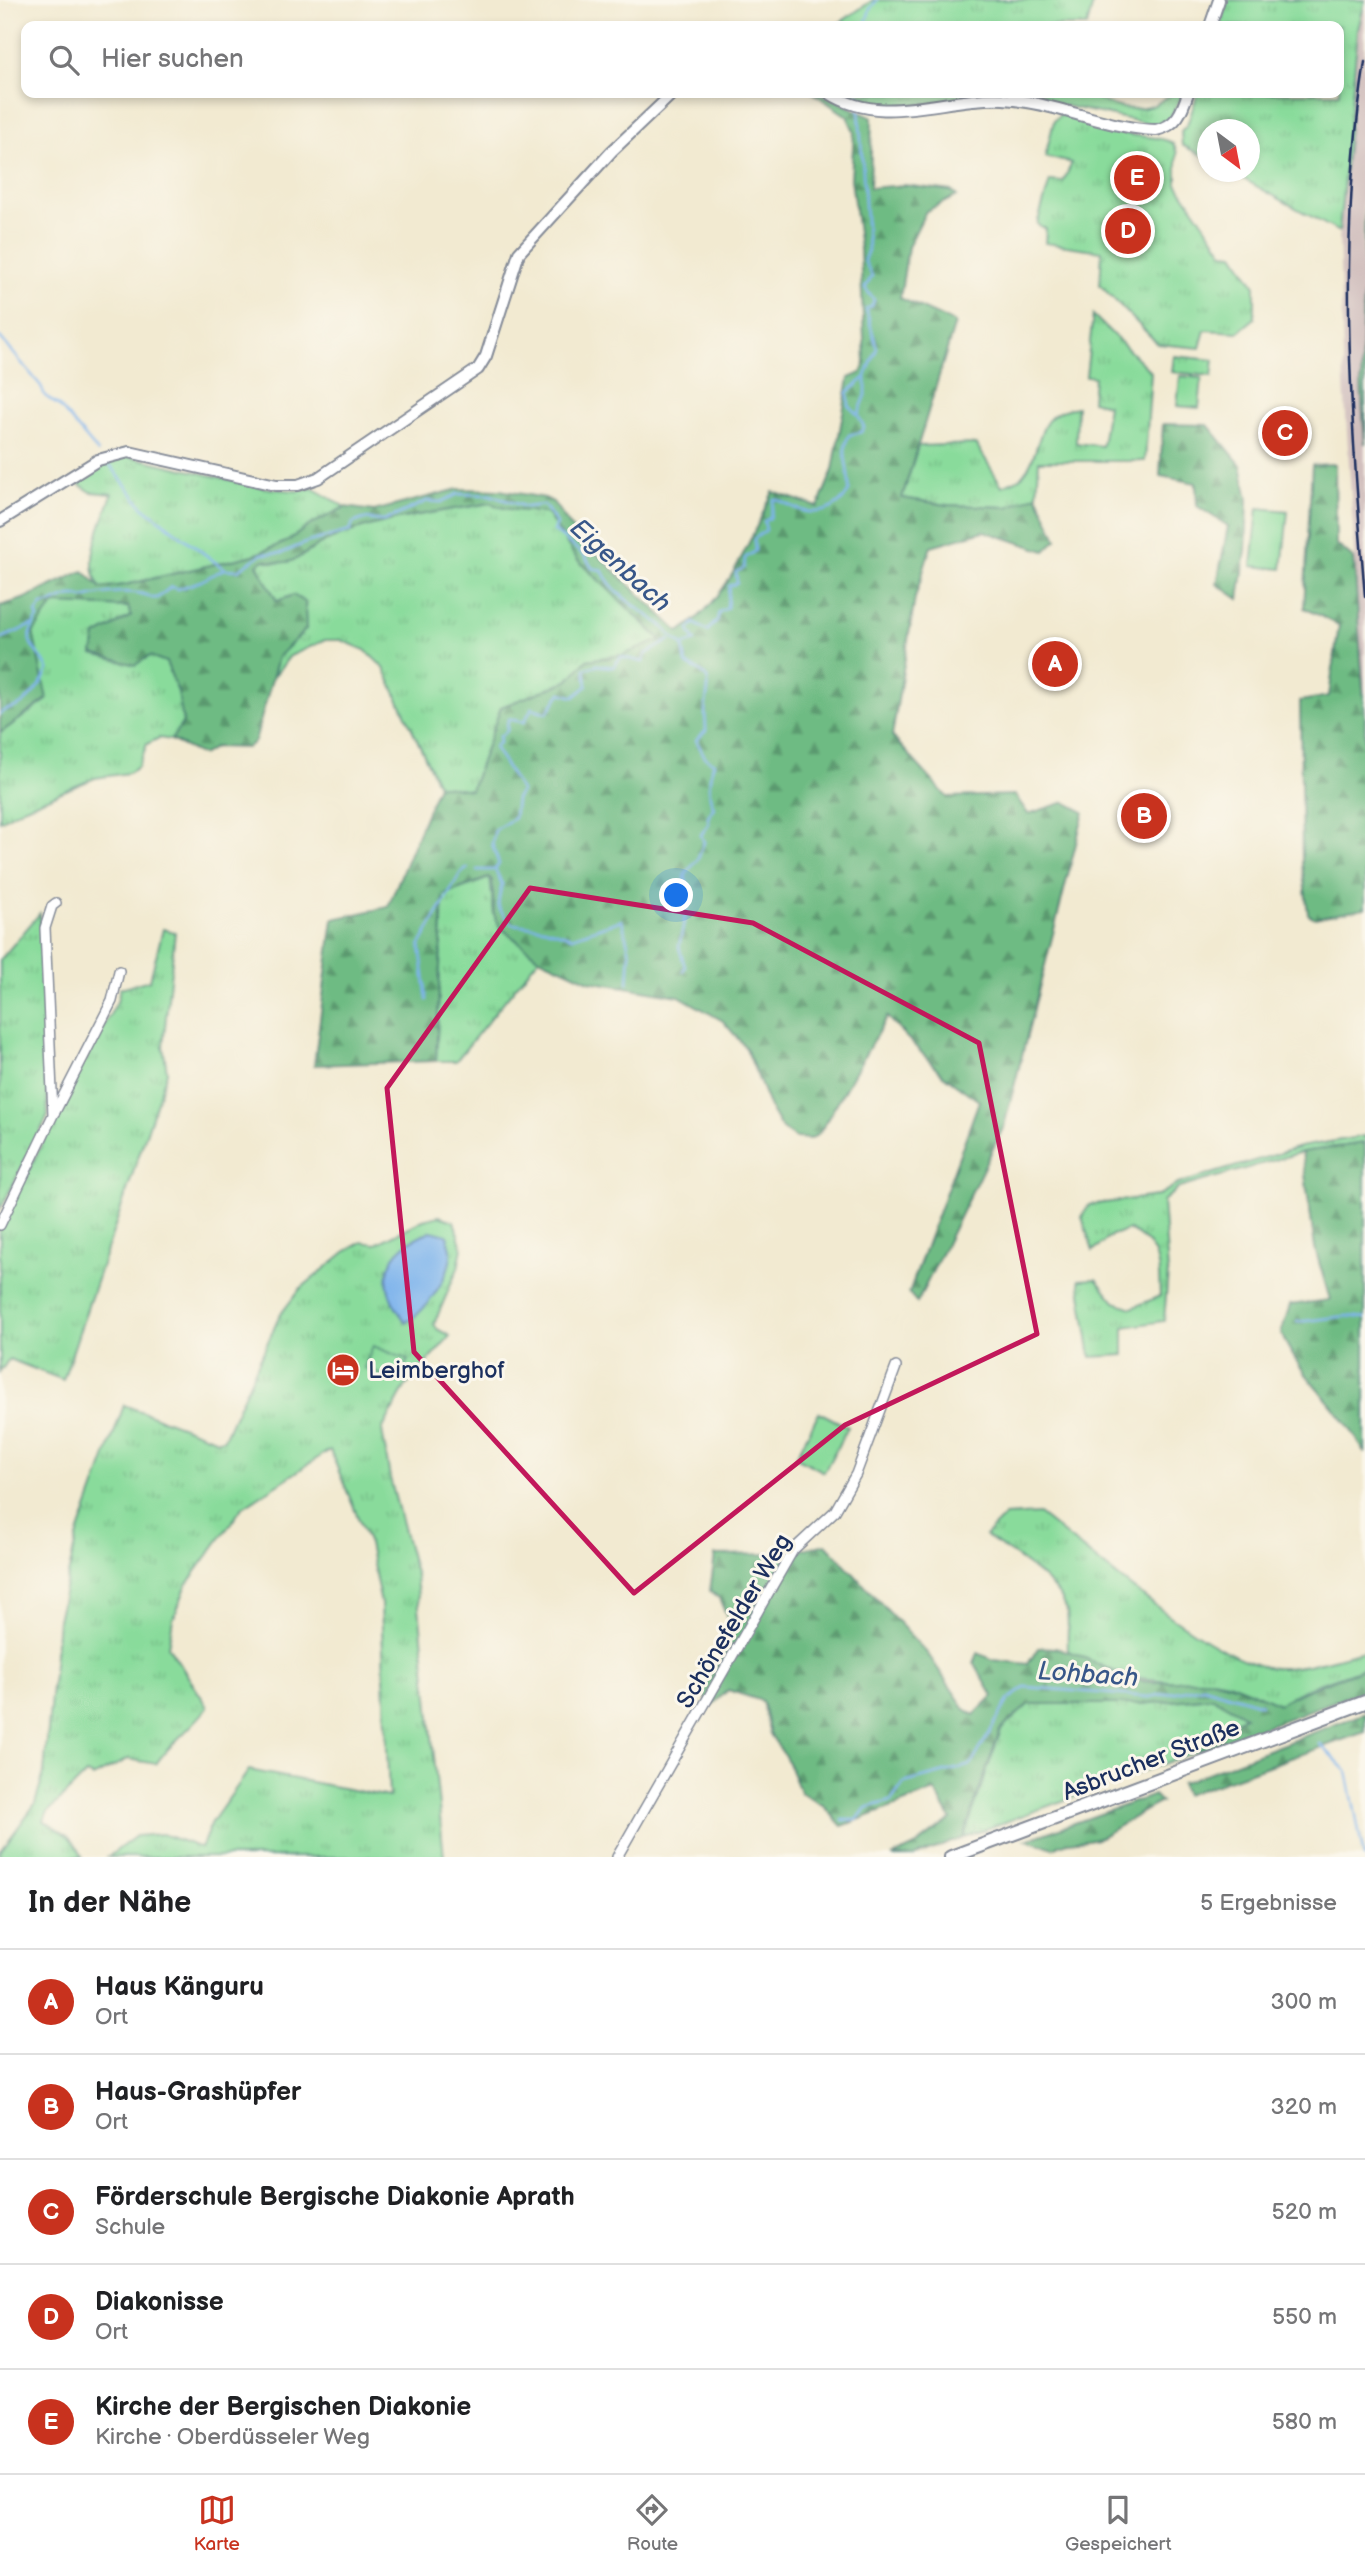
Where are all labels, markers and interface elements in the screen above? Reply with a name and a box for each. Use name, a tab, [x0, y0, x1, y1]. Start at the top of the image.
search box	[21, 21, 1344, 98]
icon: search	[45, 41, 83, 79]
text: Hier suchen	[101, 44, 244, 75]
north arrow	[1197, 119, 1260, 182]
pin: E	[1114, 152, 1160, 204]
pin: D	[1105, 205, 1151, 257]
pin: C	[1262, 407, 1308, 459]
water label: Eigenbach	[563, 513, 677, 619]
pin: A	[1032, 638, 1078, 690]
pin: B	[1121, 790, 1167, 842]
your location	[659, 878, 693, 912]
hotel icon: Leimberghof	[324, 1351, 362, 1389]
place label: Leimberghof	[368, 1356, 506, 1385]
street label: Schönefelder Weg	[670, 1528, 798, 1714]
water label: Lohbach	[1037, 1656, 1139, 1694]
street label: Asbrucher Straße	[1058, 1713, 1244, 1807]
text: In der Nähe	[28, 1885, 191, 1921]
text: 5 Ergebnisse	[1200, 1889, 1337, 1917]
text: Haus Känguru	[95, 1972, 264, 2003]
text: A	[44, 1988, 58, 2016]
text: 300 m	[1271, 1988, 1337, 2016]
text: Ort	[95, 2003, 128, 2031]
text: Haus-Grashüpfer	[95, 2077, 301, 2108]
text: B	[43, 2093, 59, 2121]
text: 320 m	[1271, 2093, 1337, 2121]
text: Ort	[95, 2108, 128, 2136]
text: Förderschule Bergische Diakonie Aprath	[95, 2182, 575, 2213]
text: C	[43, 2198, 59, 2226]
text: 520 m	[1271, 2198, 1337, 2226]
text: Schule	[95, 2213, 165, 2241]
text: Diakonisse	[95, 2287, 224, 2318]
text: D	[43, 2303, 59, 2331]
text: 550 m	[1272, 2303, 1337, 2331]
text: Ort	[95, 2318, 128, 2346]
text: Kirche der Bergischen Diakonie	[95, 2392, 471, 2423]
text: E	[44, 2408, 58, 2436]
text: 580 m	[1272, 2408, 1337, 2436]
text: Kirche · Oberdüsseler Weg	[95, 2423, 370, 2451]
tab: Karte	[193, 2491, 240, 2556]
tab: Route	[627, 2491, 678, 2556]
tab: Gespeichert	[1065, 2491, 1172, 2556]

